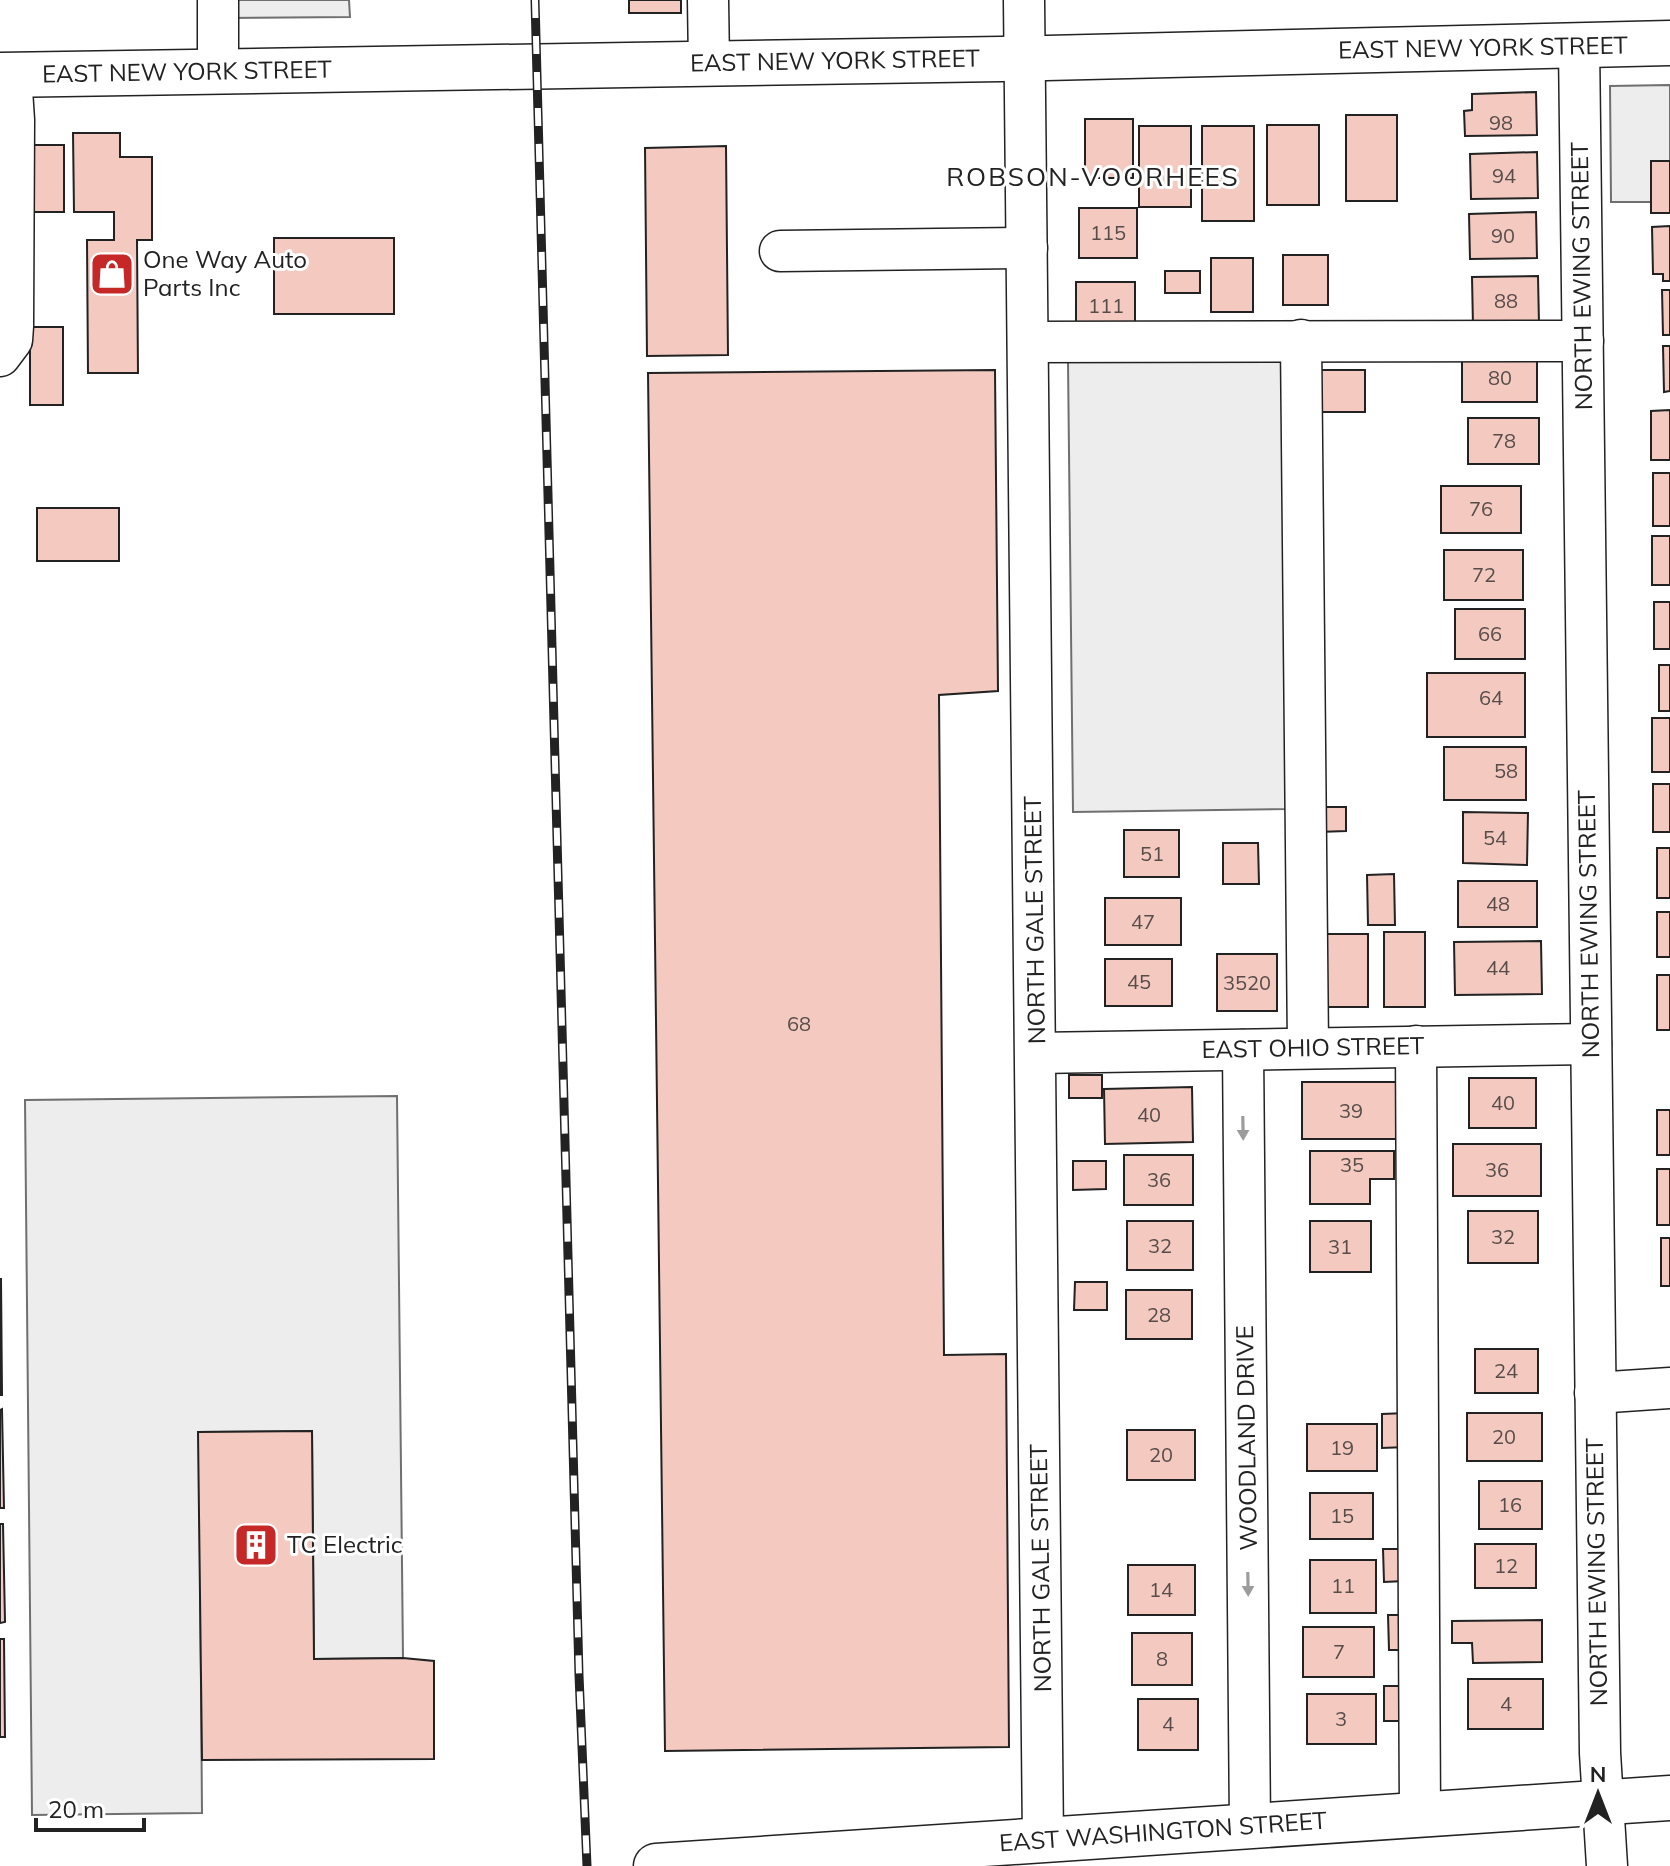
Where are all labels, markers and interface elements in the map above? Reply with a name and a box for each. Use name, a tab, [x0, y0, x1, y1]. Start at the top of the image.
street label: EAST NEW YORK STREET	[1338, 29, 1629, 65]
street label: EAST NEW YORK STREET	[690, 42, 981, 78]
street label: EAST NEW YORK STREET	[42, 53, 333, 89]
house number: 98	[1489, 110, 1513, 135]
street label: NORTH EWING STREET	[1564, 141, 1598, 410]
district label: ROBSON-VOORHEES	[946, 160, 1240, 193]
house number: 94	[1492, 163, 1516, 188]
house number: 115	[1090, 220, 1126, 245]
house number: 90	[1491, 223, 1515, 248]
place label: One Way Auto Parts Inc	[143, 244, 307, 302]
shop icon: One Way Auto Parts Inc	[88, 250, 136, 298]
house number: 88	[1494, 288, 1518, 313]
house number: 111	[1088, 293, 1124, 318]
house number: 80	[1488, 365, 1512, 390]
house number: 78	[1492, 428, 1516, 453]
house number: 76	[1469, 496, 1493, 521]
house number: 72	[1472, 562, 1496, 587]
house number: 66	[1478, 621, 1502, 646]
house number: 64	[1479, 685, 1503, 710]
house number: 58	[1494, 758, 1518, 783]
street label: NORTH EWING STREET	[1571, 789, 1605, 1058]
street label: NORTH GALE STREET	[1017, 795, 1051, 1045]
house number: 54	[1483, 825, 1507, 850]
house number: 51	[1140, 841, 1164, 866]
house number: 48	[1486, 891, 1510, 916]
house number: 47	[1131, 909, 1155, 934]
house number: 44	[1486, 955, 1510, 980]
house number: 45	[1127, 969, 1151, 994]
house number: 3520	[1223, 970, 1271, 995]
house number: 68	[787, 1011, 811, 1036]
street label: EAST OHIO STREET	[1201, 1030, 1425, 1064]
house number: 40	[1491, 1090, 1515, 1115]
house number: 39	[1339, 1098, 1363, 1123]
house number: 40	[1137, 1102, 1161, 1127]
one-way arrow	[1237, 1116, 1250, 1141]
house number: 35	[1340, 1152, 1364, 1177]
house number: 36	[1485, 1157, 1509, 1182]
house number: 36	[1147, 1167, 1171, 1192]
house number: 32	[1491, 1224, 1515, 1249]
house number: 32	[1148, 1233, 1172, 1258]
house number: 31	[1328, 1234, 1352, 1259]
house number: 28	[1147, 1302, 1171, 1327]
street label: WOODLAND DRIVE	[1229, 1325, 1263, 1551]
house number: 24	[1494, 1358, 1518, 1383]
house number: 20	[1492, 1424, 1516, 1449]
house number: 19	[1330, 1435, 1354, 1460]
street label: NORTH EWING STREET	[1579, 1437, 1613, 1706]
house number: 20	[1149, 1442, 1173, 1467]
street label: NORTH GALE STREET	[1023, 1443, 1057, 1693]
house number: 16	[1498, 1492, 1522, 1517]
house number: 15	[1330, 1503, 1354, 1528]
building icon: TC Electric	[232, 1521, 280, 1569]
place label: TC Electric	[287, 1529, 403, 1559]
house number: 12	[1494, 1553, 1518, 1578]
one-way arrow	[1242, 1572, 1254, 1597]
house number: 11	[1331, 1573, 1355, 1598]
house number: 14	[1149, 1577, 1173, 1602]
house number: 7	[1333, 1639, 1345, 1664]
house number: 8	[1156, 1646, 1168, 1671]
house number: 4	[1500, 1691, 1512, 1716]
house number: 3	[1335, 1706, 1347, 1731]
house number: 4	[1162, 1711, 1174, 1736]
north arrow	[1558, 1754, 1638, 1834]
text: N	[1590, 1760, 1606, 1788]
scale bar	[36, 1782, 144, 1832]
text: 20 m	[48, 1794, 104, 1824]
street label: EAST WASHINGTON STREET	[998, 1805, 1328, 1857]

